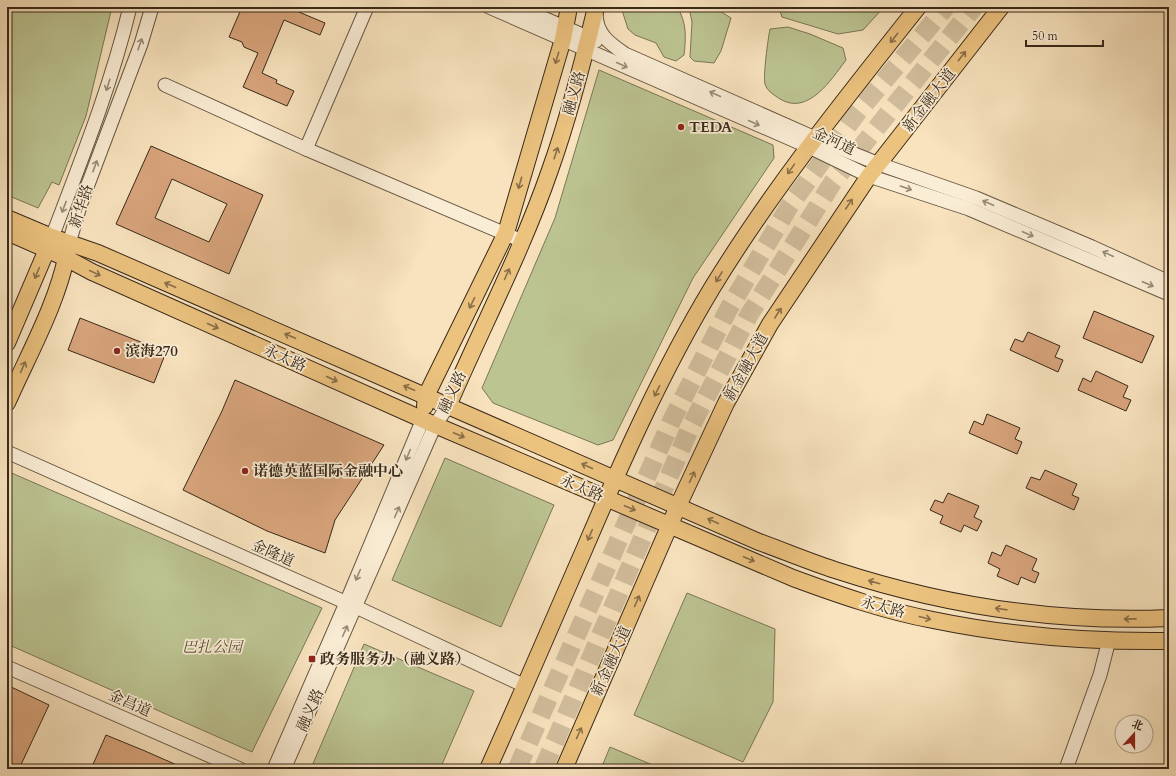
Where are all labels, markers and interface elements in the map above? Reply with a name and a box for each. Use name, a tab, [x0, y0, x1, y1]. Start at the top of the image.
scale bar	[1026, 22, 1103, 48]
text: 50 m	[1032, 28, 1059, 44]
one-way arrow	[890, 32, 899, 43]
one-way arrow	[137, 39, 145, 51]
one-way arrow	[958, 51, 966, 62]
one-way arrow	[553, 52, 560, 65]
one-way arrow	[616, 62, 628, 69]
street label: 新金融大道	[898, 64, 960, 136]
street label: 融义路	[558, 69, 590, 117]
one-way arrow	[104, 78, 111, 91]
one-way arrow	[709, 90, 721, 97]
place label: TEDA	[689, 117, 733, 137]
one-way arrow	[748, 120, 760, 127]
marker: TEDA	[676, 122, 686, 132]
street label: 金河道	[809, 122, 859, 160]
one-way arrow	[553, 147, 560, 160]
one-way arrow	[91, 160, 99, 172]
one-way arrow	[787, 164, 795, 175]
one-way arrow	[516, 176, 523, 189]
street label: 新华路	[65, 182, 97, 230]
one-way arrow	[900, 185, 913, 192]
one-way arrow	[845, 199, 853, 210]
one-way arrow	[983, 199, 995, 206]
one-way arrow	[59, 201, 67, 213]
one-way arrow	[1021, 230, 1033, 238]
one-way arrow	[1102, 250, 1114, 257]
one-way arrow	[33, 267, 40, 279]
one-way arrow	[504, 268, 511, 280]
one-way arrow	[88, 270, 100, 277]
one-way arrow	[714, 272, 723, 283]
one-way arrow	[165, 280, 177, 288]
one-way arrow	[1141, 281, 1153, 289]
one-way arrow	[468, 297, 475, 309]
one-way arrow	[774, 308, 782, 319]
one-way arrow	[207, 323, 219, 330]
street label: 新金融大道	[719, 329, 773, 405]
one-way arrow	[284, 332, 296, 340]
street label: 永太路	[260, 340, 310, 376]
place label: 滨海270	[125, 341, 178, 361]
marker: 滨海270	[112, 346, 122, 356]
one-way arrow	[20, 362, 27, 374]
street label: 融义路	[433, 367, 471, 417]
one-way arrow	[326, 376, 338, 383]
one-way arrow	[403, 384, 415, 391]
one-way arrow	[653, 385, 660, 397]
one-way arrow	[452, 432, 464, 439]
one-way arrow	[404, 449, 411, 461]
place label: 诺德英蓝国际金融中心	[253, 461, 403, 481]
one-way arrow	[581, 462, 593, 469]
marker: 诺德英蓝国际金融中心	[240, 466, 250, 476]
street label: 永太路	[557, 470, 607, 506]
one-way arrow	[689, 472, 696, 484]
one-way arrow	[623, 505, 635, 512]
one-way arrow	[394, 506, 401, 518]
one-way arrow	[707, 517, 719, 524]
one-way arrow	[586, 528, 593, 540]
street label: 金隆道	[248, 535, 298, 571]
one-way arrow	[743, 556, 755, 564]
one-way arrow	[354, 569, 361, 581]
one-way arrow	[867, 577, 880, 585]
street label: 永太路	[859, 592, 907, 622]
one-way arrow	[634, 596, 641, 608]
one-way arrow	[994, 605, 1007, 613]
one-way arrow	[918, 615, 931, 623]
one-way arrow	[1124, 615, 1137, 623]
street label: 新金融大道	[587, 623, 635, 699]
one-way arrow	[342, 625, 349, 637]
park label: 巴扎公园	[182, 637, 244, 657]
place label: 政务服务办（融义路）	[320, 649, 470, 669]
marker: 政务服务办（融义路）	[307, 654, 317, 664]
street label: 金昌道	[105, 685, 155, 721]
street label: 融义路	[292, 685, 328, 735]
north arrow	[1114, 714, 1154, 754]
text: 北	[1130, 716, 1145, 734]
one-way arrow	[576, 728, 583, 740]

